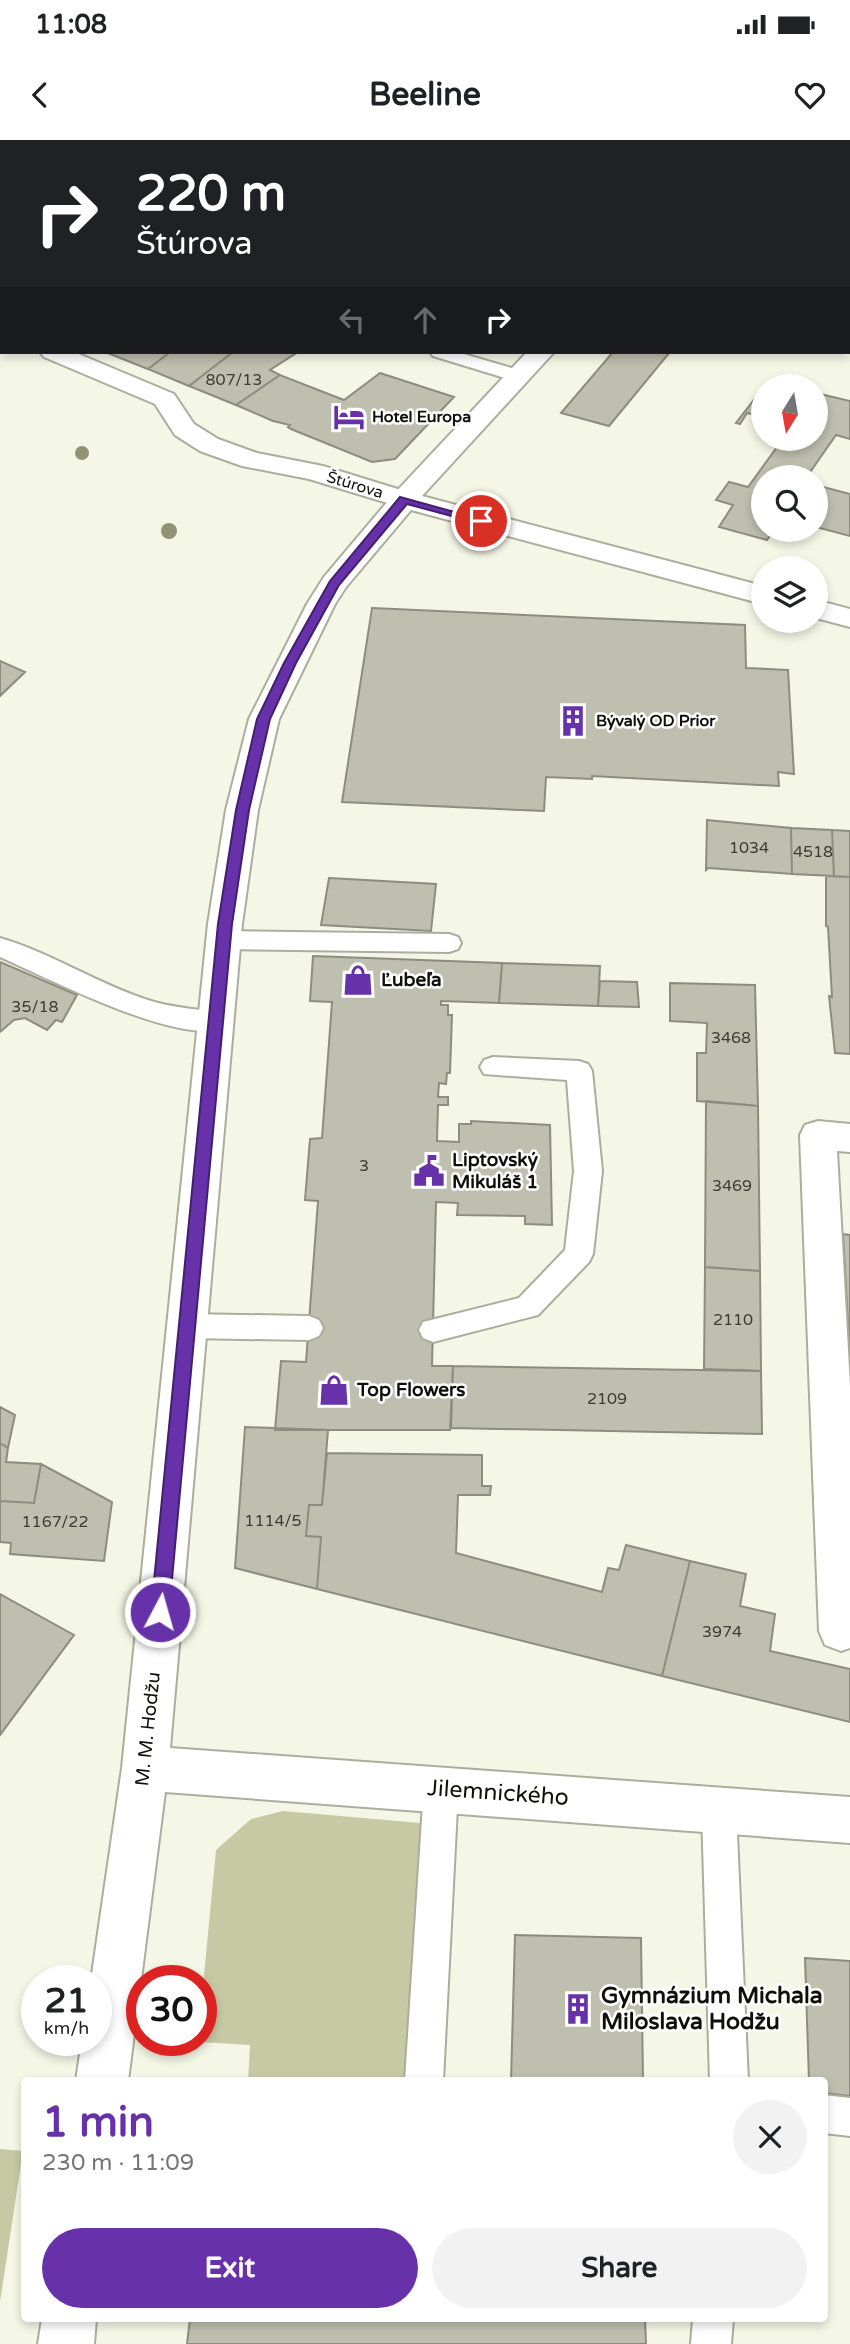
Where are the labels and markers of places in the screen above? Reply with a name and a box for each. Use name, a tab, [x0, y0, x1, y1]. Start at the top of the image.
hotel icon: Hotel Europa	[332, 400, 366, 434]
place label: Hotel Europa	[372, 407, 471, 427]
pin	[451, 491, 511, 551]
building icon: Bývalý OD Prior	[556, 704, 590, 738]
place label: Bývalý OD Prior	[596, 711, 716, 731]
shop icon: Ľubeľa	[341, 963, 375, 997]
place label: Ľubeľa	[381, 969, 442, 991]
place label: Liptovský Mikuláš 1	[452, 1149, 539, 1193]
public building icon: Liptovský Mikuláš 1	[412, 1154, 446, 1188]
shop icon: Top Flowers	[317, 1373, 351, 1407]
place label: Top Flowers	[356, 1379, 465, 1402]
place label: Gymnázium Michala Miloslava Hodžu	[601, 1982, 823, 2036]
building icon: Gymnázium Michala Miloslava Hodžu	[561, 1992, 595, 2026]

